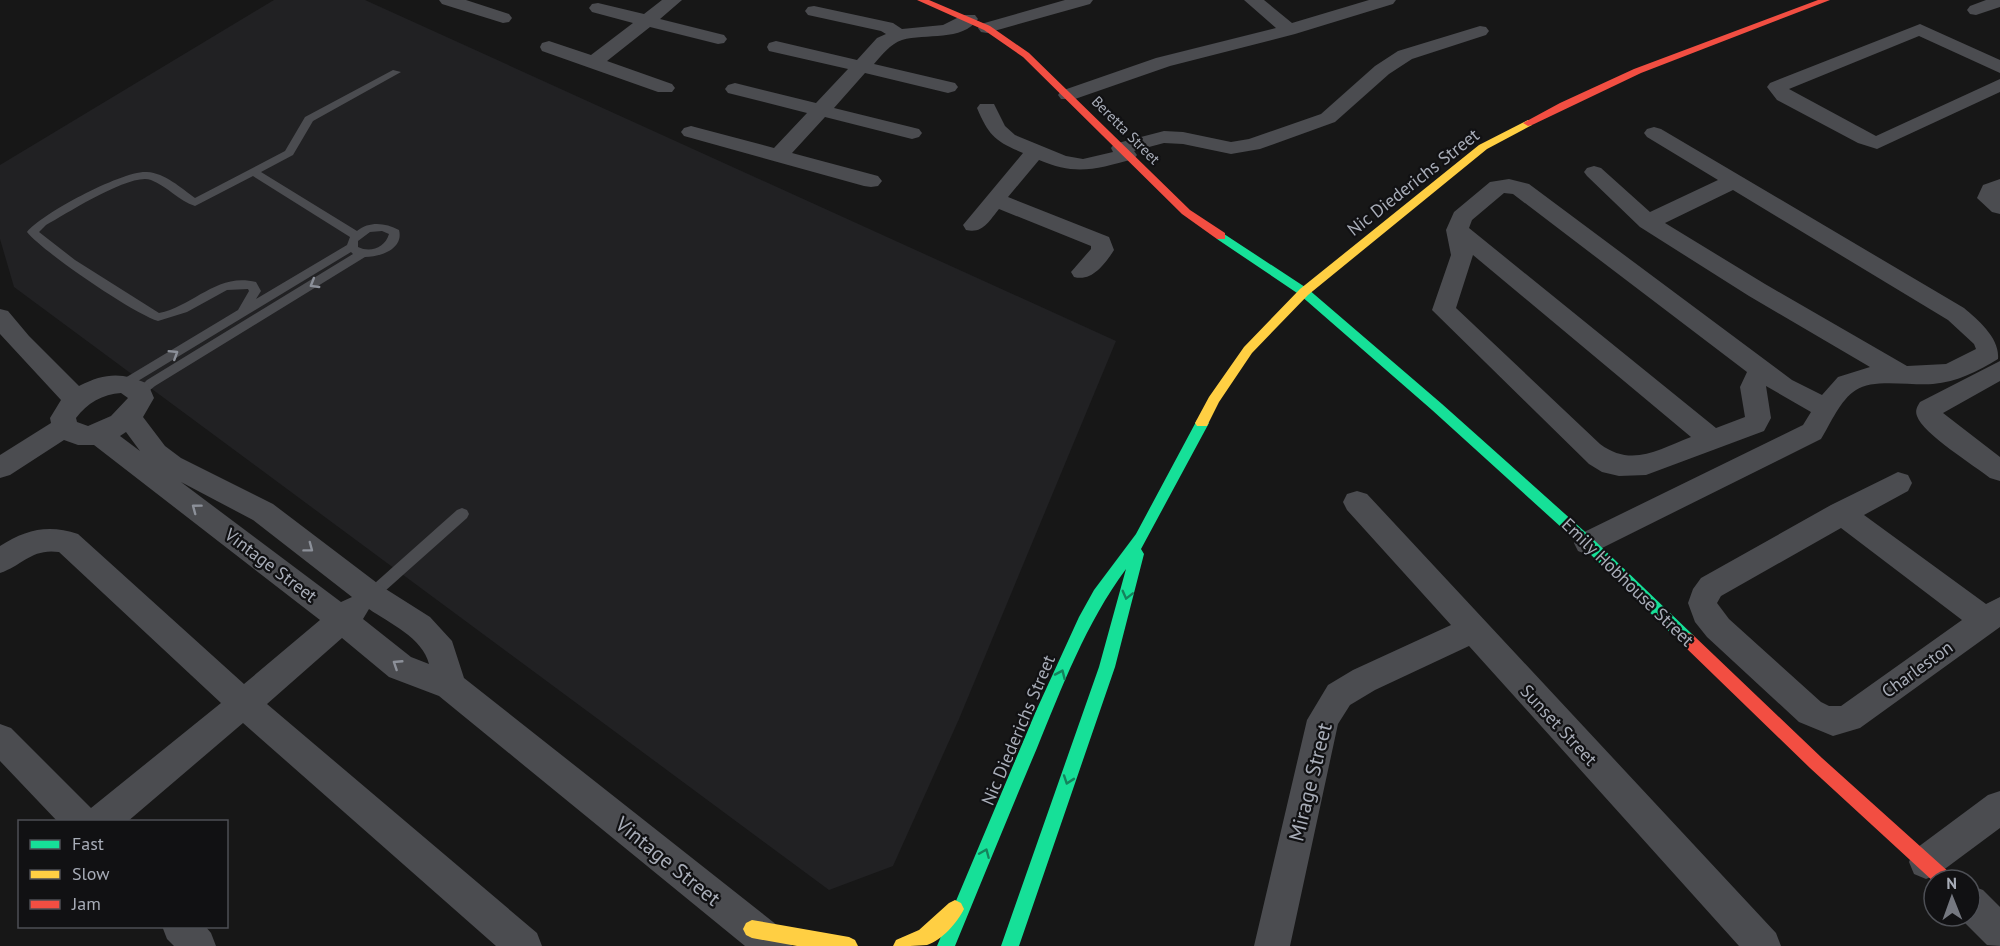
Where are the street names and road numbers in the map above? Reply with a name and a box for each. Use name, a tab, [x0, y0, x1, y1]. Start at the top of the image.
street label: Beretta Street	[1088, 92, 1164, 168]
street label: Nic Diederichs Street	[1342, 123, 1484, 241]
street label: Emily Hobhouse Street	[1557, 513, 1699, 651]
street label: Vintage Street	[220, 522, 322, 607]
street label: Charleston	[1877, 635, 1957, 703]
street label: Nic Diederichs Street	[976, 651, 1060, 809]
street label: Sunset Street	[1516, 680, 1602, 770]
street label: Mirage Street	[1282, 720, 1338, 844]
street label: Vintage Street	[609, 810, 726, 912]

